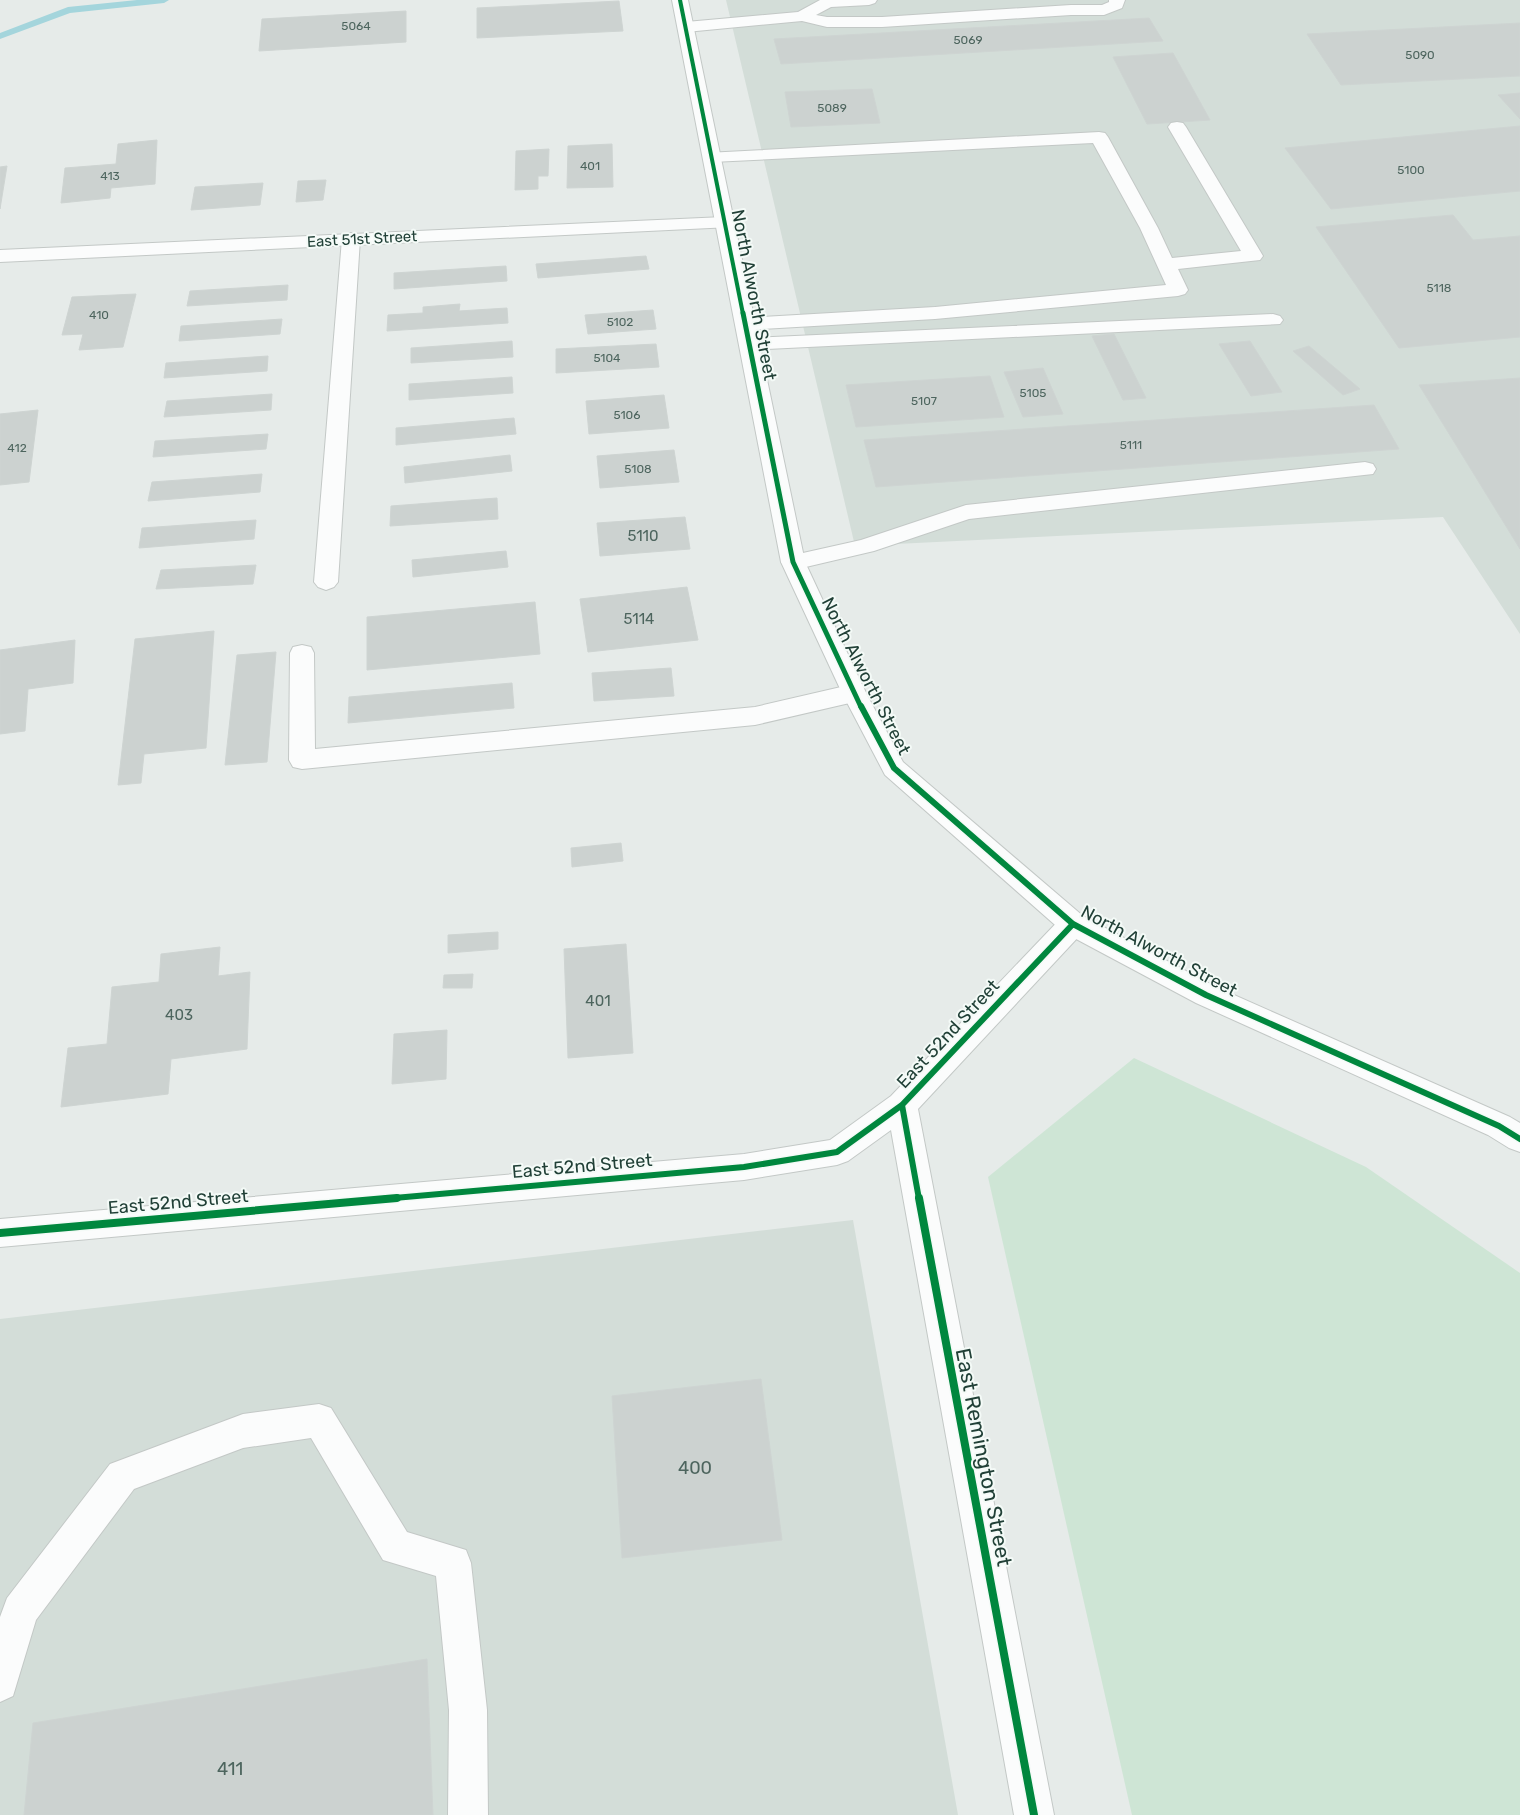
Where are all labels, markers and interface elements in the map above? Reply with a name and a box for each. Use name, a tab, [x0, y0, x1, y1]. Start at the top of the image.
house number: 5064	[341, 19, 371, 33]
house number: 5069	[953, 33, 983, 47]
house number: 5090	[1405, 48, 1435, 62]
house number: 5089	[817, 101, 847, 115]
house number: 401	[580, 159, 600, 173]
house number: 5100	[1397, 163, 1425, 177]
house number: 413	[100, 169, 120, 183]
street label: North Alworth Street	[727, 208, 781, 382]
street label: East 51st Street	[307, 227, 418, 251]
house number: 5118	[1427, 281, 1451, 295]
house number: 410	[89, 308, 109, 322]
house number: 5102	[607, 315, 633, 329]
house number: 5104	[593, 351, 621, 365]
house number: 5105	[1020, 386, 1046, 400]
house number: 5107	[911, 394, 937, 408]
house number: 5106	[614, 408, 640, 422]
house number: 5111	[1120, 438, 1142, 452]
house number: 412	[7, 441, 27, 455]
house number: 5108	[624, 462, 652, 476]
house number: 5110	[627, 527, 659, 545]
street label: North Alworth Street	[817, 594, 915, 758]
house number: 5114	[624, 610, 654, 628]
street label: North Alworth Street	[1077, 900, 1241, 1002]
street label: East 52nd Street	[892, 975, 1004, 1093]
house number: 401	[585, 992, 611, 1010]
house number: 403	[165, 1006, 193, 1024]
street label: East 52nd Street	[511, 1149, 653, 1183]
street label: East 52nd Street	[107, 1185, 249, 1219]
street label: East Remington Street	[951, 1346, 1017, 1568]
house number: 400	[678, 1457, 712, 1479]
house number: 411	[217, 1758, 243, 1780]

